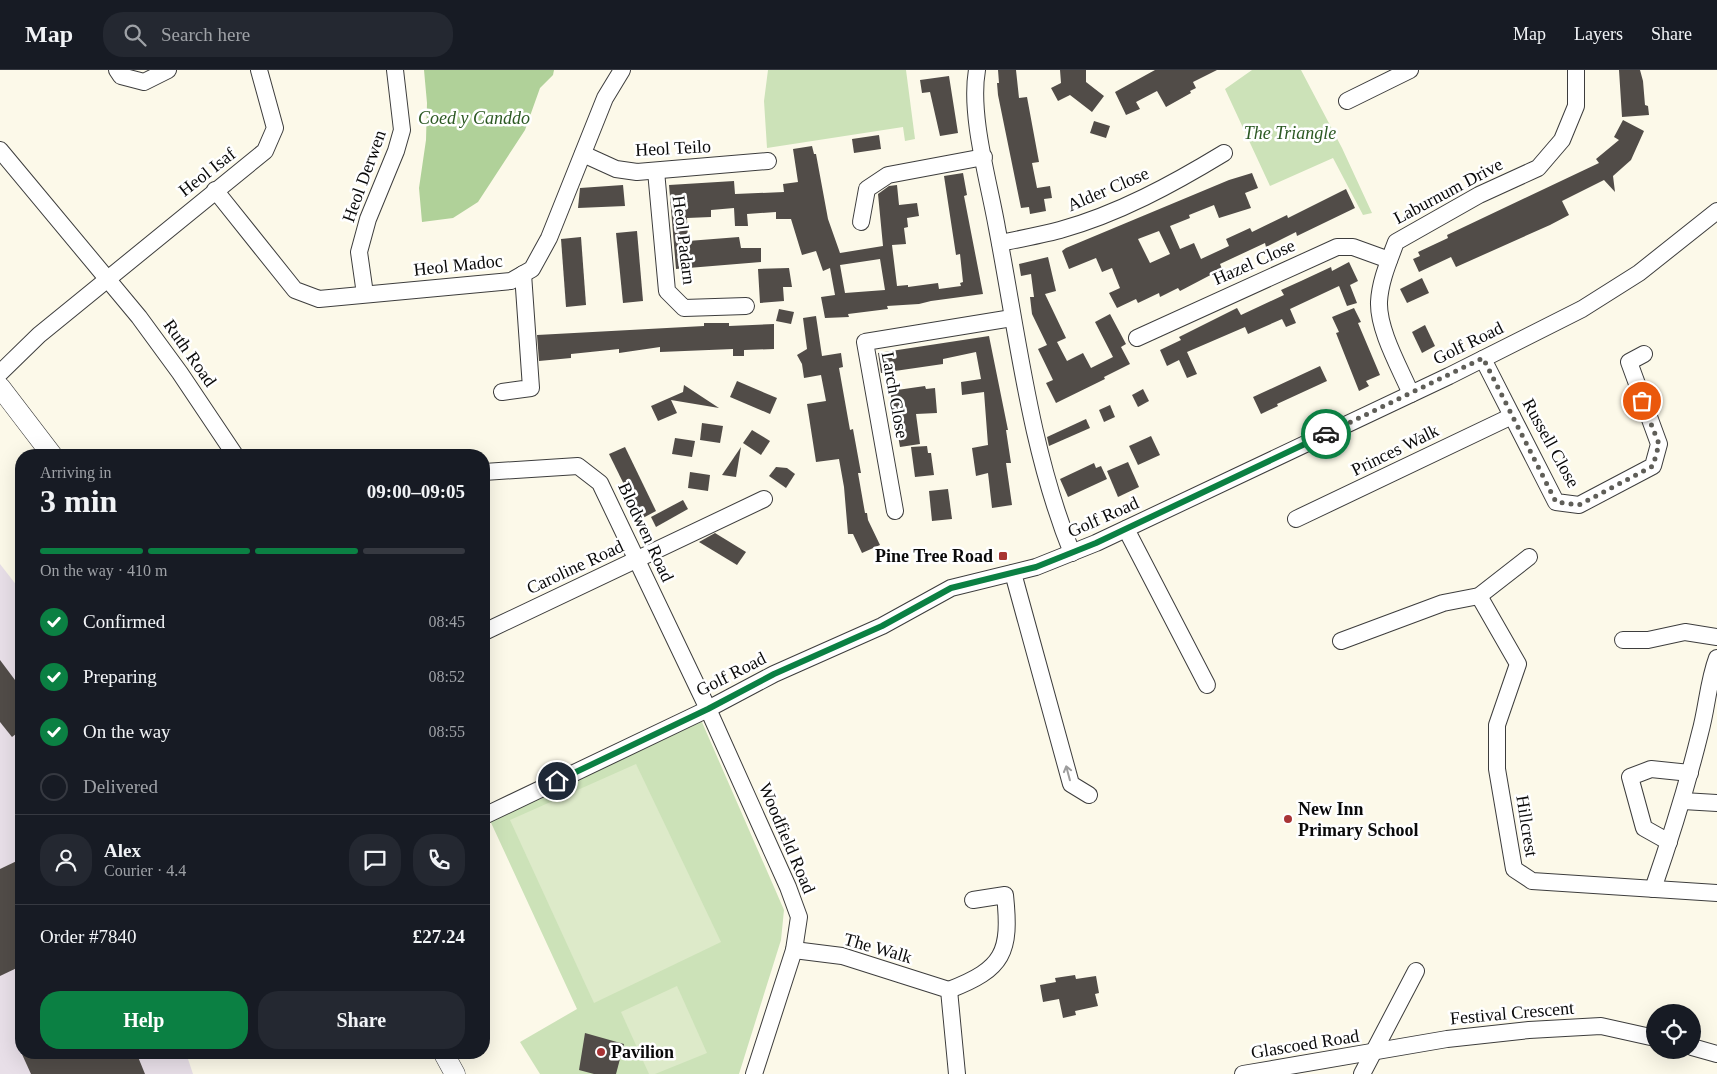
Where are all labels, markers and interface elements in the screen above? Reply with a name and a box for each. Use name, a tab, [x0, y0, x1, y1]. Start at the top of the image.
search box	[103, 12, 453, 57]
text: Map	[25, 21, 73, 47]
icon: search	[121, 21, 149, 49]
text: Search here	[161, 24, 250, 45]
text: Map	[1513, 24, 1546, 44]
text: Layers	[1574, 24, 1623, 44]
text: Share	[1651, 24, 1692, 44]
park label: Coed y Canddo	[418, 108, 530, 128]
park label: The Triangle	[1244, 123, 1336, 143]
street label: Heol Derwen	[338, 127, 390, 225]
street label: Heol Teilo	[635, 136, 711, 160]
street label: Heol Isaf	[175, 144, 239, 200]
street label: Laburnum Drive	[1390, 154, 1506, 228]
street label: Alder Close	[1064, 163, 1152, 215]
street label: Heol Padarn	[669, 194, 699, 286]
street label: Hazel Close	[1210, 235, 1298, 289]
street label: Heol Madoc	[412, 250, 504, 280]
street label: Ruth Road	[160, 316, 220, 390]
street label: Golf Road	[1430, 317, 1506, 369]
street label: Larch Close	[878, 350, 912, 440]
pin	[1621, 380, 1663, 422]
icon: bag	[1628, 387, 1656, 415]
street label: Russell Close	[1518, 395, 1584, 491]
courier	[1301, 409, 1351, 459]
icon: car	[1312, 420, 1340, 448]
street label: Princes Walk	[1348, 420, 1442, 480]
text: Arriving in	[40, 464, 112, 481]
street label: Blodwen Road	[614, 479, 678, 585]
text: 09:00–09:05	[367, 481, 465, 502]
text: 3 min	[40, 483, 117, 519]
street label: Golf Road	[1064, 493, 1142, 541]
street label: Caroline Road	[523, 536, 627, 598]
place label: Pine Tree Road	[875, 546, 993, 566]
marker: Pine Tree Road	[997, 550, 1009, 562]
text: On the way · 410 m	[40, 562, 168, 579]
icon: check	[40, 608, 68, 636]
text: Confirmed	[83, 611, 165, 632]
text: 08:45	[429, 613, 465, 630]
street label: Golf Road	[693, 648, 769, 700]
icon: check	[40, 663, 68, 691]
text: Preparing	[83, 666, 157, 687]
text: 08:52	[429, 668, 465, 685]
icon: check	[40, 718, 68, 746]
text: On the way	[83, 721, 171, 742]
text: 08:55	[429, 723, 465, 740]
pin	[536, 760, 578, 802]
one-way arrow	[1062, 765, 1072, 781]
icon: home	[543, 767, 571, 795]
text: Delivered	[83, 776, 158, 797]
street label: Woodfield Road	[755, 780, 819, 896]
street label: Hillcrest	[1512, 794, 1542, 858]
place label: New Inn Primary School	[1298, 799, 1418, 840]
marker: New Inn Primary School	[1282, 813, 1294, 825]
button: person	[40, 834, 92, 886]
button: chat	[349, 834, 401, 886]
button: phone	[413, 834, 465, 886]
text: Alex	[104, 840, 141, 861]
text: Courier · 4.4	[104, 862, 186, 879]
text: Order #7840	[40, 926, 137, 947]
text: £27.24	[413, 926, 465, 947]
street label: The Walk	[842, 929, 914, 967]
button: Help	[40, 991, 248, 1049]
button: Share	[258, 991, 465, 1049]
street label: Festival Crescent	[1449, 998, 1575, 1028]
map controls	[1646, 1004, 1701, 1059]
button: locate	[1646, 1004, 1701, 1059]
street label: Glascoed Road	[1249, 1026, 1361, 1062]
place label: Pavilion	[611, 1042, 674, 1062]
marker: Pavilion	[595, 1046, 607, 1058]

